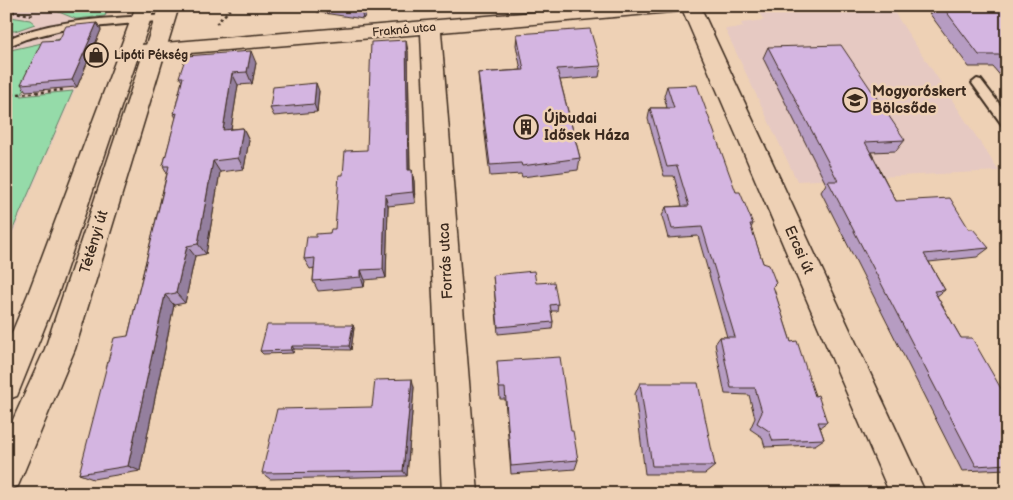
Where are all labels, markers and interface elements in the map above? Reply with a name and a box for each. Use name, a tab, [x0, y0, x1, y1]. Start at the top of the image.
street label: Fraknó utca	[371, 20, 437, 40]
shop icon: Lipóti Pékség	[83, 42, 109, 68]
place label: Lipóti Pékség	[114, 48, 188, 63]
place label: Mogyoróskert Bölcsőde	[872, 82, 966, 118]
school or university icon: Mogyoróskert Bölcsőde	[842, 87, 868, 113]
place label: Újbudai Idősek Háza	[544, 108, 630, 145]
building icon: Újbudai Idősek Háza	[513, 114, 539, 140]
street label: Tétényi út	[75, 208, 113, 276]
street label: Forrás utca	[435, 222, 457, 300]
street label: Ercsi út	[780, 223, 818, 277]

